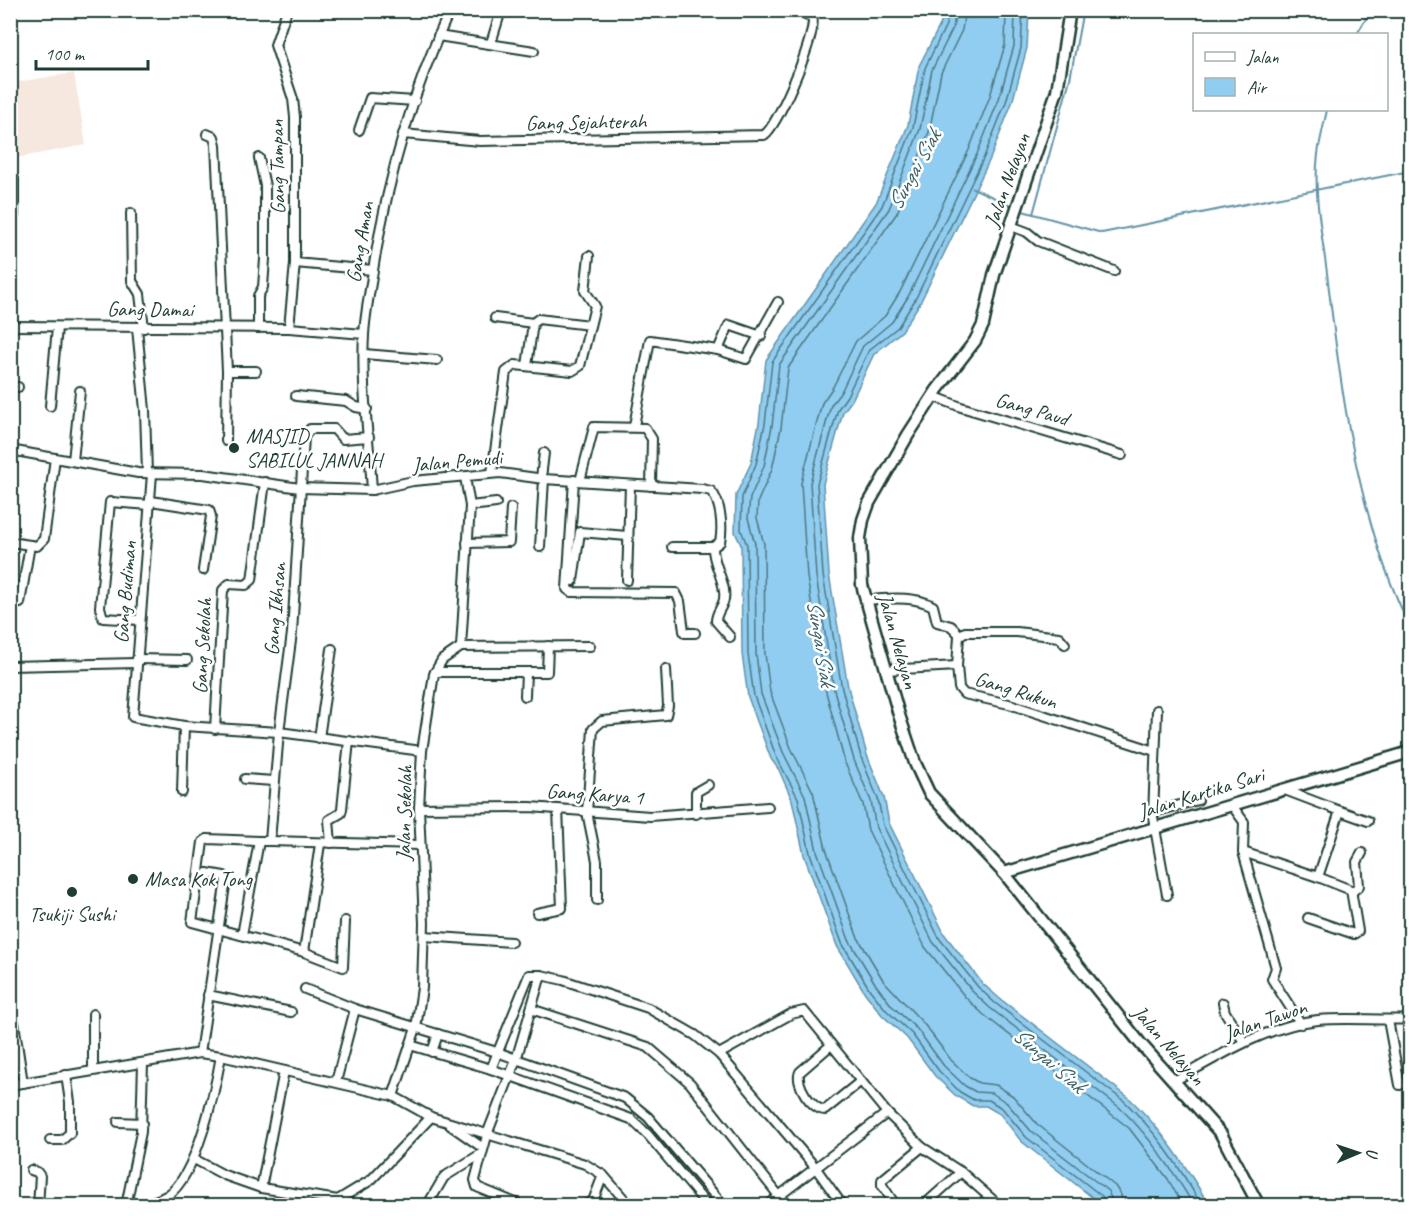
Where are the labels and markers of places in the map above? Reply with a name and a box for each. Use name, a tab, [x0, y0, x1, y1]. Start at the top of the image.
place label: MASJID SABILUL JANNAH	[246, 423, 385, 473]
marker: MASJID SABILUL JANNAH	[227, 441, 241, 455]
place label: Masa Kok Tong	[145, 866, 254, 892]
marker: Masa Kok Tong	[126, 872, 140, 886]
marker: Tsukiji Sushi	[65, 885, 79, 899]
place label: Tsukiji Sushi	[29, 901, 118, 927]

